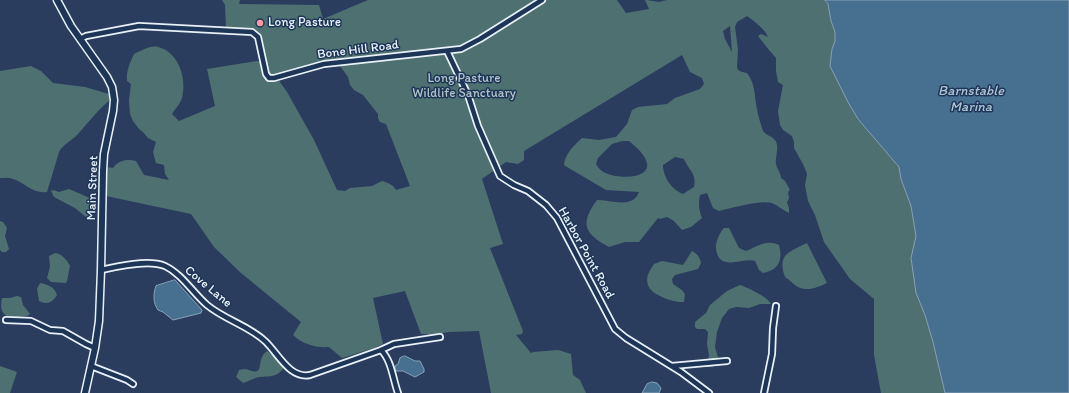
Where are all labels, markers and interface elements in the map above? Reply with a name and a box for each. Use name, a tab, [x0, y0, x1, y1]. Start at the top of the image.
place label: Long Pasture	[268, 15, 341, 31]
marker: Long Pasture	[255, 18, 265, 28]
street label: Bone Hill Road	[316, 37, 400, 63]
park label: Long Pasture Wildlife Sanctuary	[412, 71, 516, 102]
water label: Barnstable Marina	[938, 83, 1004, 116]
street label: Main Street	[84, 155, 102, 221]
street label: Harbor Point Road	[554, 204, 618, 302]
street label: Cove Lane	[181, 263, 235, 311]

